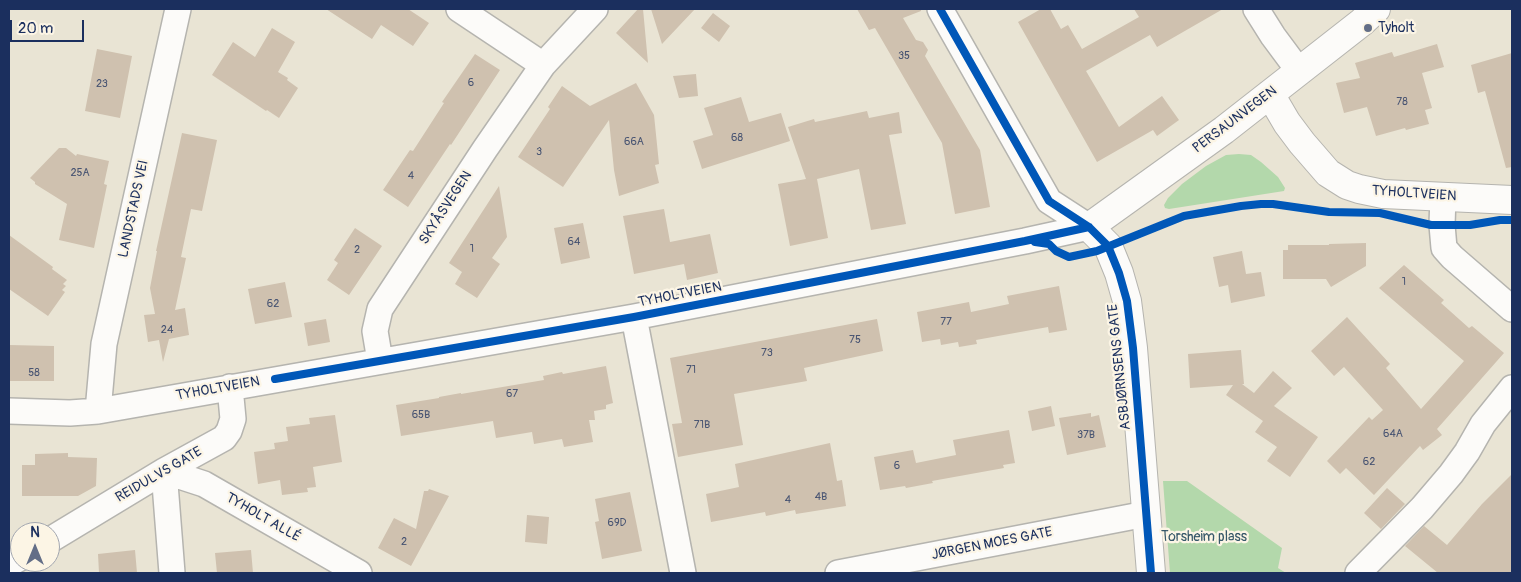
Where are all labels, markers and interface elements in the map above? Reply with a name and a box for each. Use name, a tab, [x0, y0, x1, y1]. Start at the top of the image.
scale bar	[12, 10, 86, 42]
text: 20 m	[18, 19, 53, 38]
place label: Tyholt	[1378, 20, 1414, 36]
marker: Tyholt	[1362, 22, 1374, 34]
house number: 35	[898, 49, 910, 63]
house number: 6	[468, 76, 474, 90]
house number: 23	[96, 77, 108, 91]
street label: PERSAUNVEGEN	[1190, 83, 1280, 157]
house number: 78	[1396, 95, 1408, 109]
house number: 68	[731, 131, 743, 145]
house number: 66A	[624, 135, 644, 149]
house number: 3	[536, 145, 542, 159]
street label: LANDSTADS VEI	[115, 159, 153, 259]
house number: 25A	[70, 166, 90, 180]
street label: SKYÅSVEGEN	[416, 168, 476, 248]
house number: 4	[408, 169, 414, 183]
street label: TYHOLTVEIEN	[1371, 183, 1457, 205]
house number: 64	[568, 235, 580, 249]
house number: 1	[470, 242, 474, 256]
house number: 2	[354, 243, 360, 257]
house number: 1	[1402, 275, 1406, 289]
street label: TYHOLTVEIEN	[637, 279, 723, 311]
house number: 62	[267, 297, 279, 311]
street label: ASBJØRNSENS GATE	[1105, 303, 1135, 431]
house number: 77	[940, 315, 952, 329]
house number: 24	[161, 323, 173, 337]
house number: 75	[849, 333, 861, 347]
house number: 73	[761, 346, 773, 360]
house number: 71	[686, 363, 696, 377]
house number: 58	[28, 366, 40, 380]
street label: TYHOLTVEIEN	[175, 373, 261, 405]
house number: 67	[506, 387, 518, 401]
house number: 65B	[412, 408, 430, 422]
house number: 71B	[694, 418, 710, 432]
house number: 64A	[1383, 427, 1403, 441]
house number: 37B	[1077, 428, 1095, 442]
street label: REIDULVS GATE	[113, 443, 205, 507]
house number: 62	[1363, 455, 1375, 469]
house number: 6	[894, 459, 900, 473]
street label: TYHOLT ALLÉ	[222, 490, 304, 546]
house number: 4B	[815, 490, 827, 504]
house number: 4	[785, 493, 791, 507]
house number: 69D	[608, 516, 626, 530]
north arrow	[10, 522, 60, 572]
text: N	[30, 524, 40, 541]
street label: JØRGEN MOES GATE	[930, 524, 1054, 564]
park label: Torsheim plass	[1161, 529, 1247, 545]
house number: 2	[401, 535, 407, 549]

